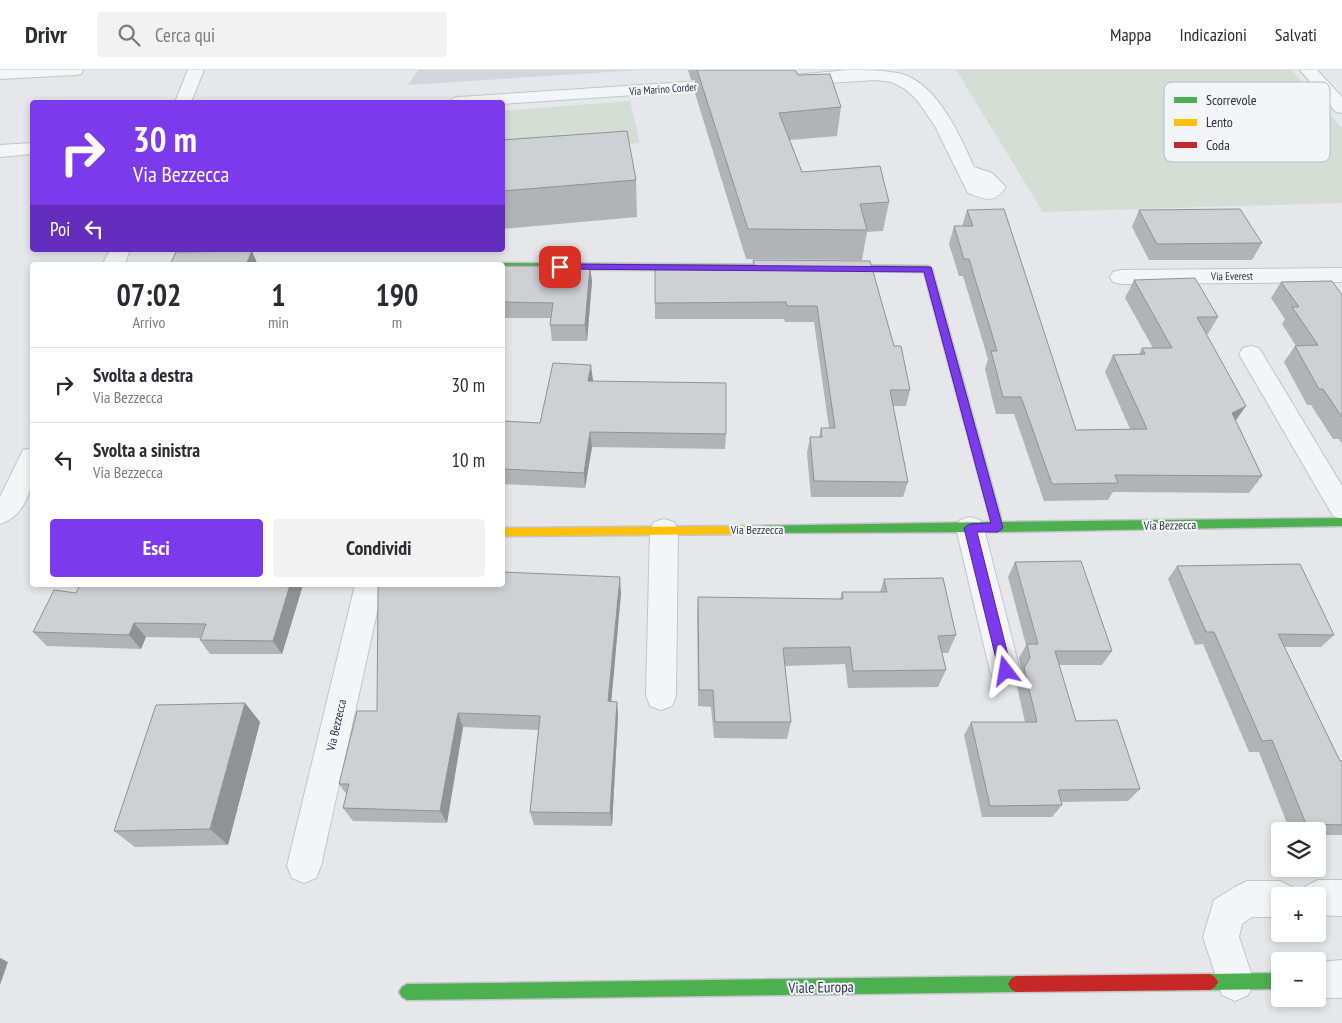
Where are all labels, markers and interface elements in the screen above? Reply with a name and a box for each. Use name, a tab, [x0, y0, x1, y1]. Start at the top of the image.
search box	[97, 12, 447, 57]
text: Drivr	[25, 19, 67, 50]
icon: search	[115, 21, 143, 49]
text: Cerca qui	[155, 23, 215, 47]
text: Mappa	[1110, 23, 1151, 46]
text: Indicazioni	[1179, 23, 1247, 46]
text: Salvati	[1275, 23, 1317, 46]
street label: Via Marino Corder	[628, 80, 697, 98]
legend	[1164, 82, 1330, 162]
text: Scorrevole	[1206, 91, 1257, 109]
text: Lento	[1206, 113, 1233, 131]
text: 30 m	[133, 116, 197, 162]
icon: right	[50, 120, 115, 185]
text: Coda	[1206, 136, 1230, 154]
text: Via Bezzecca	[133, 160, 229, 188]
icon: left	[80, 215, 108, 243]
text: Poi	[50, 217, 70, 241]
pin	[539, 246, 581, 288]
icon: arrive	[546, 253, 574, 281]
street label: Via Everest	[1210, 269, 1253, 283]
text: 07:02	[117, 275, 181, 314]
text: 1	[271, 275, 286, 314]
text: 190	[375, 275, 418, 314]
text: Arrivo	[133, 312, 165, 332]
text: min	[268, 312, 289, 332]
text: m	[392, 312, 402, 332]
text: Svolta a destra	[93, 363, 193, 387]
icon: right	[50, 371, 78, 399]
text: 30 m	[452, 373, 485, 397]
text: Via Bezzecca	[93, 387, 163, 407]
text: Svolta a sinistra	[93, 438, 200, 462]
icon: left	[50, 446, 78, 474]
text: 10 m	[452, 448, 485, 472]
text: Via Bezzecca	[93, 462, 163, 482]
street label: Via Bezzecca	[1143, 517, 1197, 533]
button: Esci	[50, 519, 263, 577]
button: Condividi	[273, 519, 485, 577]
street label: Via Bezzecca	[730, 522, 783, 537]
position arrow	[979, 644, 1031, 696]
street label: Via Bezzecca	[323, 698, 349, 753]
map controls	[1271, 822, 1326, 1007]
button: layers	[1271, 822, 1326, 877]
button: +	[1271, 887, 1326, 942]
button: −	[1271, 952, 1326, 1007]
street label: Viale Europa	[787, 977, 854, 997]

